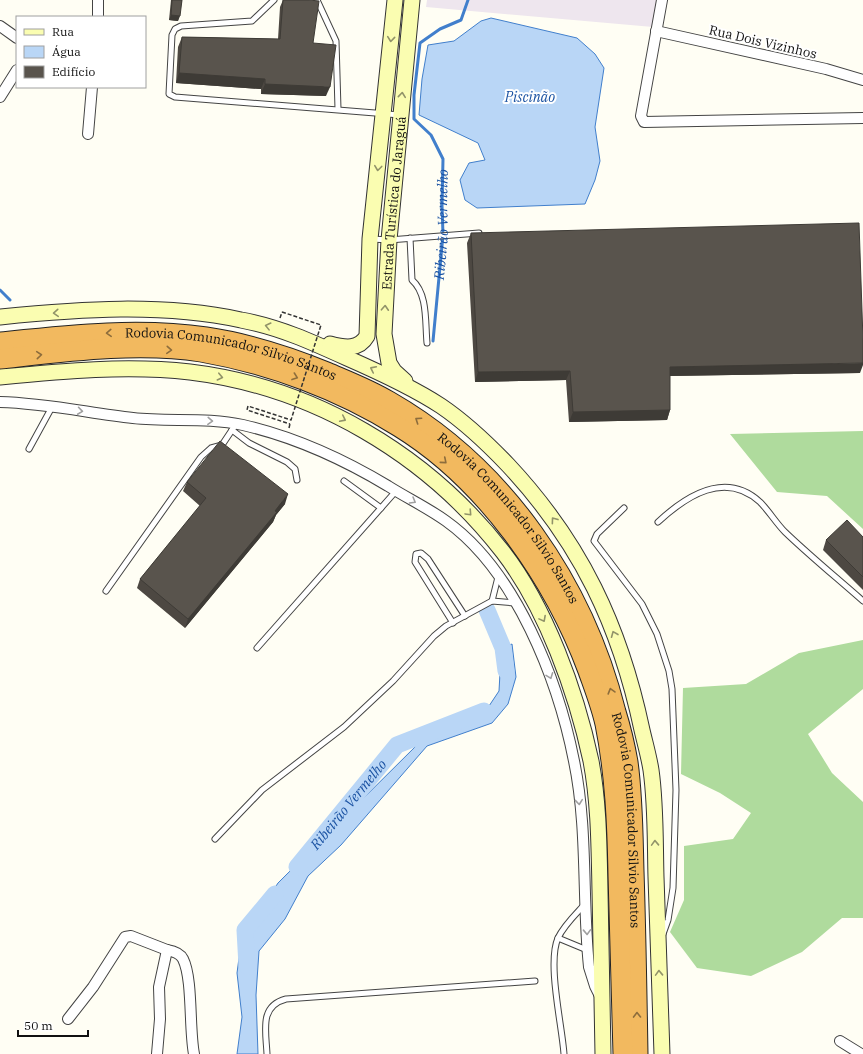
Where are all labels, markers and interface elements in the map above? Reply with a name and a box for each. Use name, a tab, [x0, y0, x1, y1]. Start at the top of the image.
legend	[16, 16, 146, 88]
street label: Rua Dois Vizinhos	[707, 21, 819, 63]
text: Rua	[52, 24, 74, 39]
one-way arrow	[387, 36, 396, 42]
text: Água	[52, 44, 81, 59]
text: Edifício	[52, 64, 96, 79]
water label: Piscinão	[504, 88, 555, 106]
one-way arrow	[398, 92, 407, 98]
street label: Estrada Turística do Jaraguá	[378, 115, 409, 290]
one-way arrow	[374, 165, 383, 171]
water label: Ribeirão Vermelho	[430, 169, 452, 282]
one-way arrow	[381, 305, 389, 311]
one-way arrow	[53, 308, 59, 317]
one-way arrow	[265, 322, 272, 331]
street label: Rodovia Comunicador Silvio Santos	[125, 324, 339, 384]
one-way arrow	[106, 329, 112, 338]
one-way arrow	[166, 345, 172, 354]
one-way arrow	[36, 351, 42, 360]
one-way arrow	[369, 366, 377, 374]
one-way arrow	[217, 373, 223, 381]
one-way arrow	[291, 373, 298, 381]
one-way arrow	[77, 406, 84, 415]
one-way arrow	[338, 415, 346, 422]
one-way arrow	[207, 417, 213, 425]
one-way arrow	[415, 417, 422, 425]
street label: Rodovia Comunicador Silvio Santos	[434, 428, 583, 606]
one-way arrow	[439, 456, 447, 464]
one-way arrow	[409, 496, 416, 503]
one-way arrow	[464, 508, 471, 515]
one-way arrow	[551, 517, 559, 524]
one-way arrow	[538, 615, 545, 622]
one-way arrow	[611, 631, 619, 638]
one-way arrow	[545, 673, 553, 680]
one-way arrow	[607, 688, 616, 695]
street label: Rodovia Comunicador Silvio Santos	[608, 710, 644, 928]
water label: Ribeirão Vermelho	[306, 756, 390, 854]
one-way arrow	[574, 799, 583, 805]
one-way arrow	[651, 840, 660, 846]
one-way arrow	[583, 929, 591, 935]
one-way arrow	[655, 970, 663, 976]
scale bar	[18, 1012, 88, 1038]
one-way arrow	[633, 1012, 641, 1018]
text: 50 m	[24, 1018, 53, 1033]

